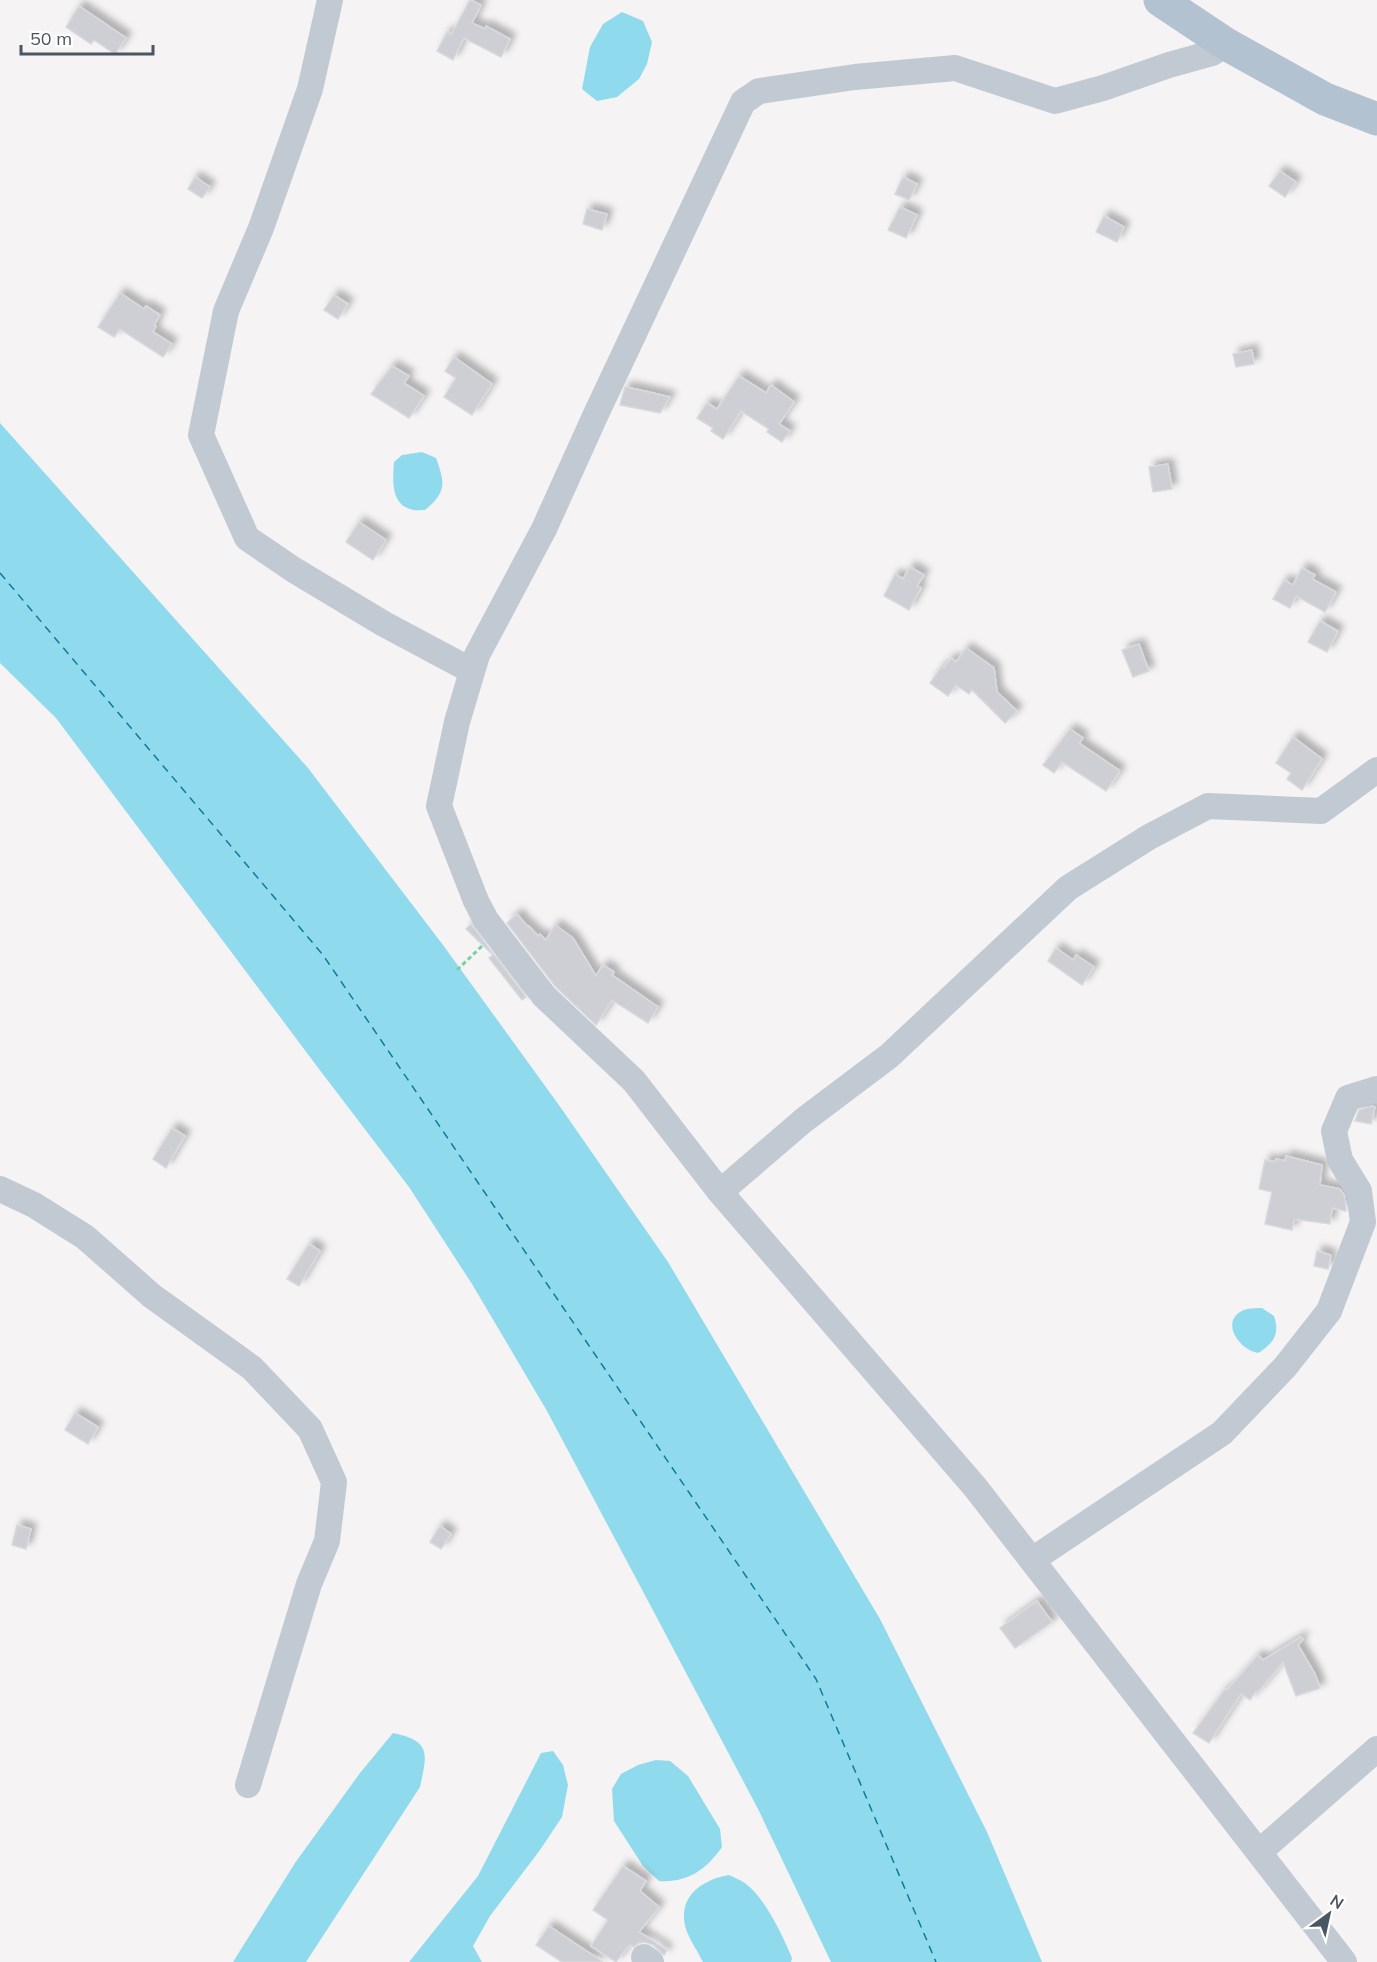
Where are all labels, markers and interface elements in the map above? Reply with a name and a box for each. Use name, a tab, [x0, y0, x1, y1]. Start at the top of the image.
scale bar	[21, 18, 153, 56]
text: 50 m	[30, 27, 72, 50]
north arrow	[1299, 1884, 1359, 1944]
text: N	[1327, 1890, 1348, 1913]

